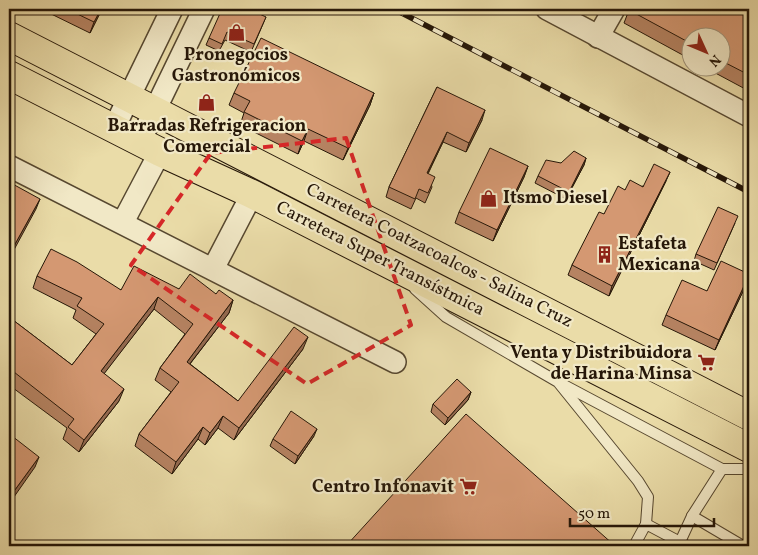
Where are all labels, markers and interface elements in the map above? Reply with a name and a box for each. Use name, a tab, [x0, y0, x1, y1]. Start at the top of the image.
shop icon: Pronegocios Gastronómicos	[226, 22, 246, 42]
north arrow	[680, 28, 730, 78]
place label: Pronegocios Gastronómicos	[172, 43, 300, 89]
text: N	[704, 50, 725, 70]
shop icon: Barradas Refrigeracion Comercial	[197, 93, 217, 113]
place label: Barradas Refrigeracion Comercial	[108, 114, 307, 160]
street label: Carretera Coatzacoalcos - Salina Cruz	[301, 178, 577, 334]
place label: Itsmo Diesel	[503, 186, 608, 211]
shop icon: Itsmo Diesel	[479, 188, 499, 208]
street label: Carretera Super Transístmica	[271, 195, 489, 323]
place label: Estafeta Mexicana	[618, 232, 701, 278]
building icon: Estafeta Mexicana	[594, 244, 614, 264]
place label: Venta y Distribuidora de Harina Minsa	[510, 341, 692, 387]
supermarket icon: Venta y Distribuidora de Harina Minsa	[696, 353, 716, 373]
place label: Centro Infonavit	[312, 475, 454, 500]
supermarket icon: Centro Infonavit	[458, 477, 478, 497]
scale bar	[570, 495, 714, 527]
text: 50 m	[578, 504, 610, 525]

